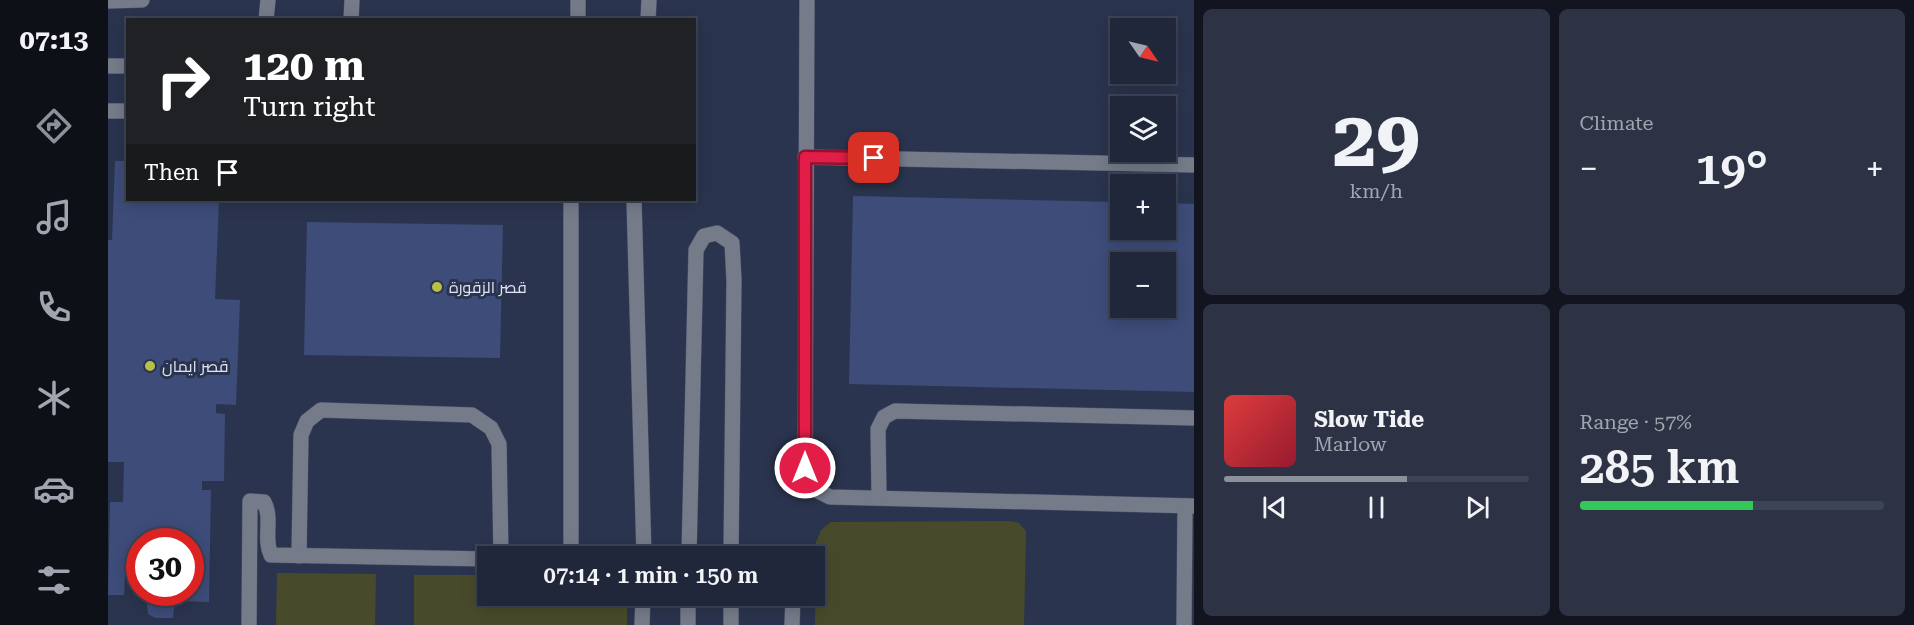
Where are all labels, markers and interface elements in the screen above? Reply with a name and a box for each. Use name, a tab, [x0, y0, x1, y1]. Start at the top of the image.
north arrow	[1110, 18, 1176, 84]
map controls	[1110, 18, 1176, 318]
text: 07:13	[20, 24, 88, 56]
text: 120 m	[243, 41, 365, 90]
icon: right	[144, 42, 222, 120]
text: Turn right	[243, 91, 376, 123]
text: 29	[1333, 94, 1420, 185]
button: layers	[1110, 96, 1176, 162]
icon: directions	[33, 105, 75, 147]
text: Climate	[1580, 111, 1654, 135]
pin	[848, 132, 899, 183]
icon: arrive	[857, 141, 890, 174]
text: 19°	[1695, 142, 1768, 195]
text: −	[1580, 149, 1598, 188]
text: +	[1866, 149, 1884, 188]
icon: arrive	[211, 156, 244, 189]
text: Then	[144, 160, 199, 185]
button: +	[1110, 174, 1176, 240]
text: km/h	[1349, 179, 1403, 203]
icon: music	[33, 196, 75, 238]
button: −	[1110, 252, 1176, 318]
place label: قصر الزقورة	[449, 278, 527, 297]
marker: قصر الزقورة	[430, 280, 444, 294]
icon: phone	[33, 286, 75, 328]
place label: قصر ايمان	[162, 357, 228, 377]
marker: قصر ايمان	[143, 359, 157, 373]
icon: climate	[33, 377, 75, 419]
text: Slow Tide	[1314, 407, 1424, 432]
text: Range · 57%	[1580, 410, 1692, 434]
text: Marlow	[1314, 432, 1387, 456]
position arrow	[773, 436, 837, 500]
text: 285 km	[1580, 441, 1739, 494]
icon: car	[33, 468, 75, 510]
icon: previous	[1258, 491, 1291, 524]
icon: pause	[1360, 491, 1393, 524]
icon: next	[1461, 491, 1494, 524]
speed limit sign: 30	[126, 528, 204, 606]
icon: filters	[33, 559, 75, 601]
text: 07:14 · 1 min · 150 m	[544, 563, 758, 588]

